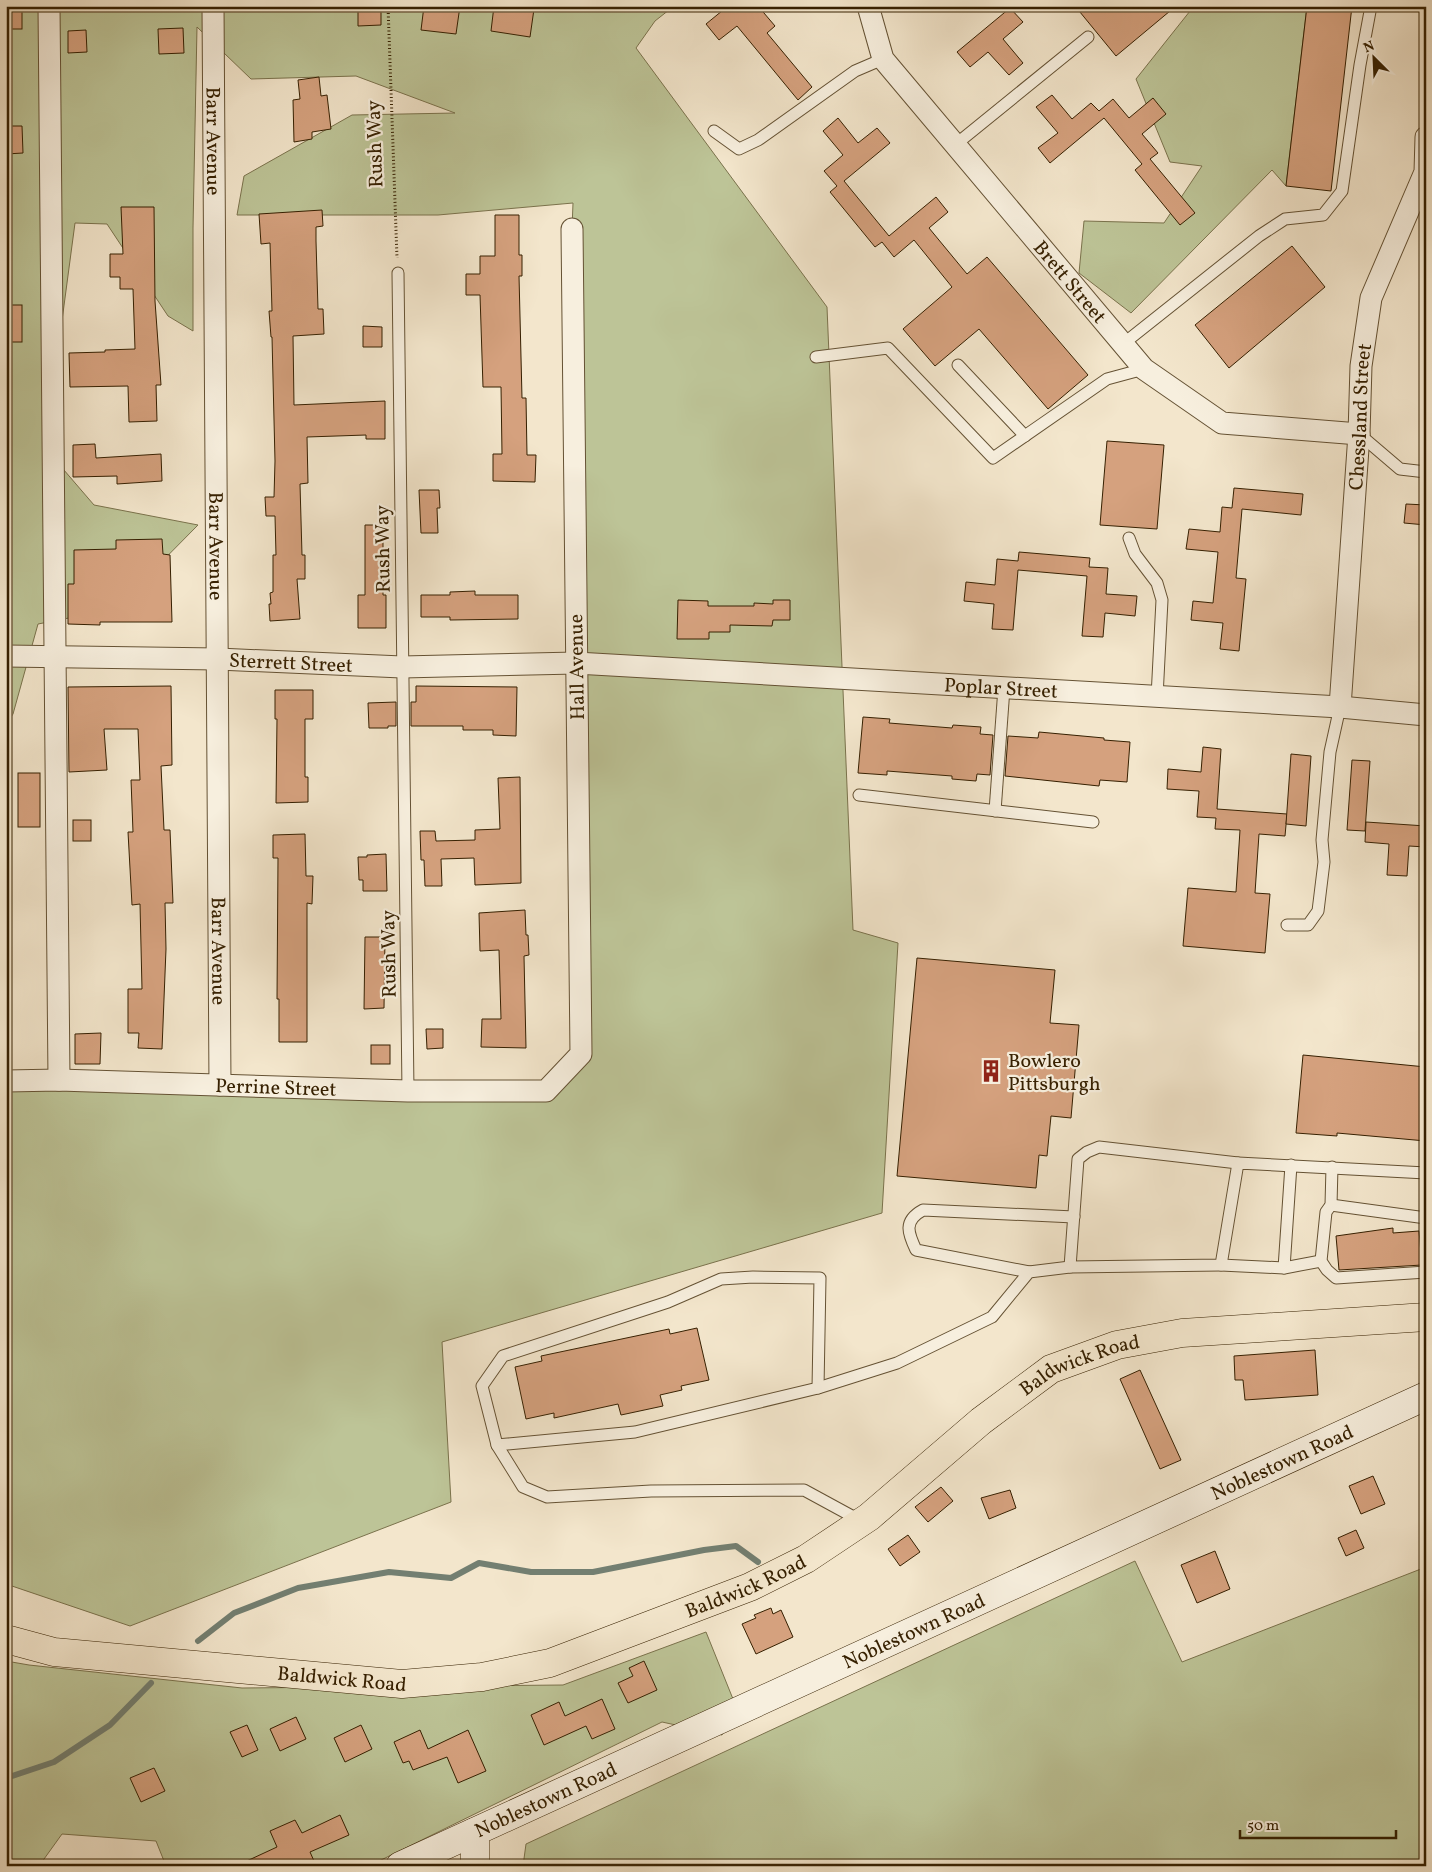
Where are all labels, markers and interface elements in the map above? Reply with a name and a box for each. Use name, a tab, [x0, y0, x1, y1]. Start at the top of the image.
north arrow	[1350, 32, 1400, 82]
text: N	[1361, 37, 1378, 58]
street label: Barr Avenue	[198, 87, 226, 195]
street label: Rush Way	[360, 99, 392, 188]
street label: Brett Street	[1026, 235, 1112, 330]
street label: Chessland Street	[1343, 342, 1380, 491]
street label: Barr Avenue	[200, 492, 229, 600]
street label: Rush Way	[369, 505, 399, 593]
street label: Hall Avenue	[563, 614, 593, 720]
street label: Sterrett Street	[228, 647, 353, 681]
street label: Poplar Street	[943, 672, 1059, 707]
street label: Barr Avenue	[203, 897, 231, 1005]
street label: Rush Way	[375, 910, 405, 998]
place label: Bowlero Pittsburgh	[1008, 1048, 1101, 1099]
building icon: Bowlero Pittsburgh	[978, 1058, 1004, 1084]
street label: Perrine Street	[215, 1073, 337, 1105]
street label: Baldwick Road	[1014, 1329, 1142, 1404]
street label: Noblestown Road	[1207, 1419, 1359, 1509]
street label: Baldwick Road	[681, 1549, 812, 1626]
street label: Noblestown Road	[839, 1588, 990, 1677]
street label: Baldwick Road	[276, 1661, 408, 1700]
street label: Noblestown Road	[470, 1756, 622, 1846]
scale bar	[1240, 1807, 1396, 1839]
text: 50 m	[1247, 1816, 1279, 1837]

